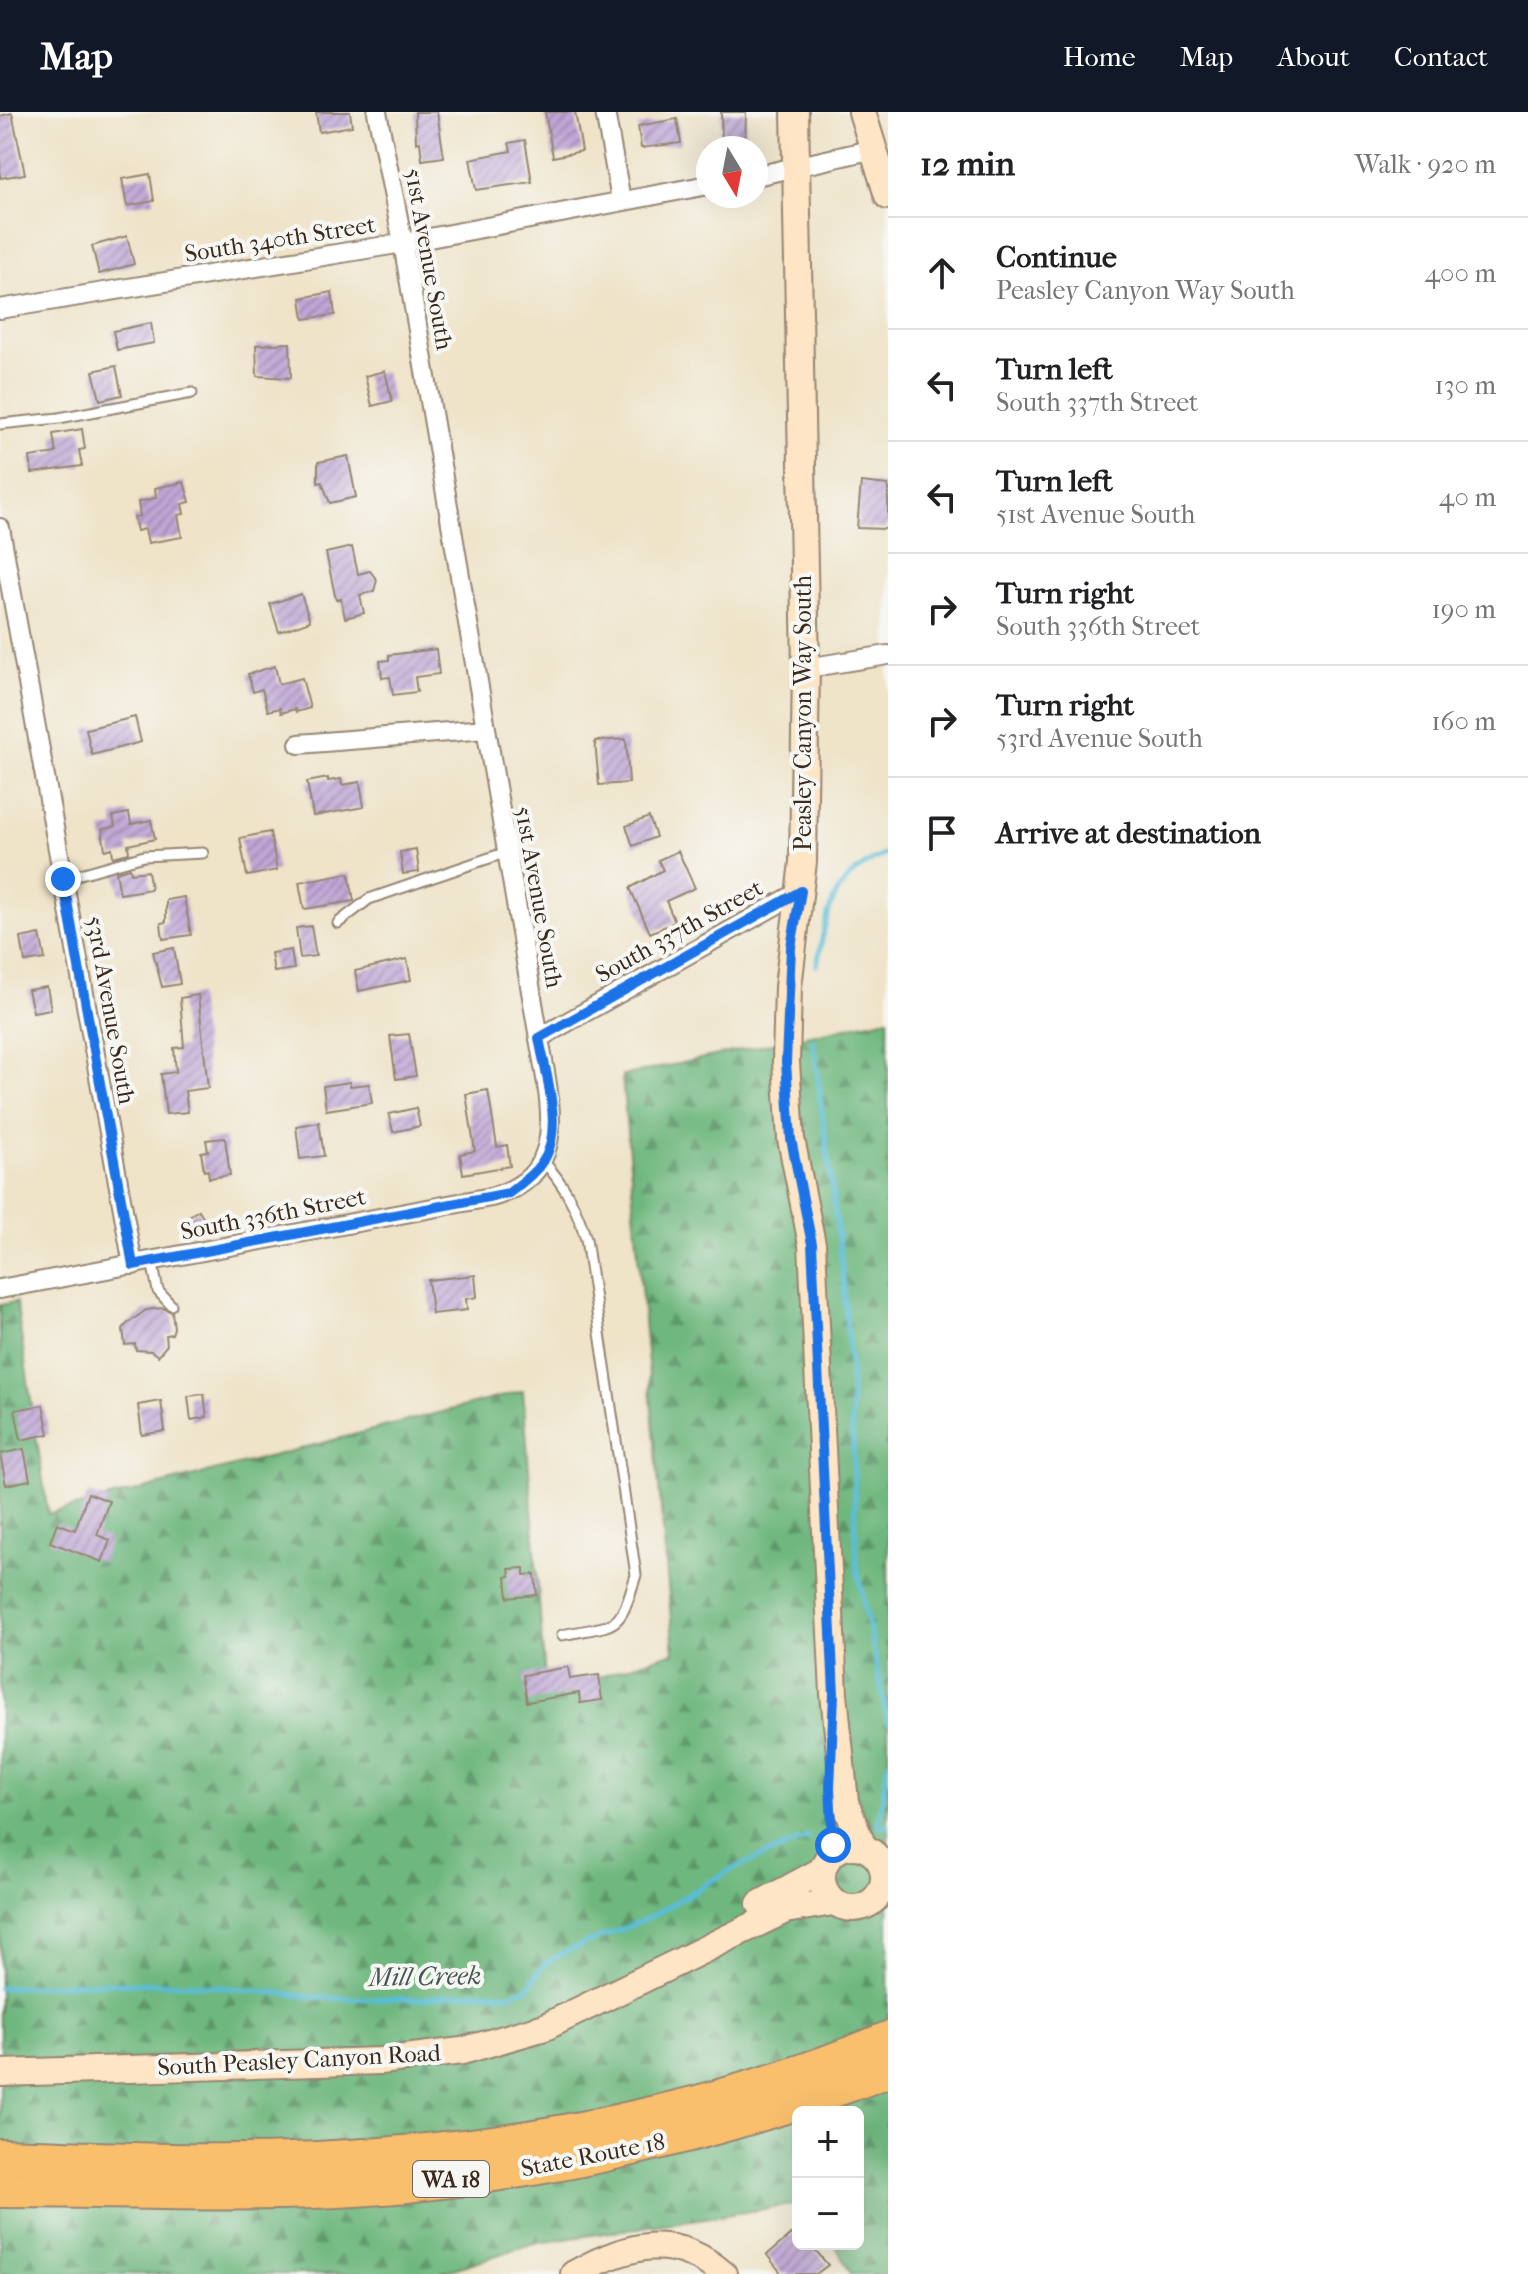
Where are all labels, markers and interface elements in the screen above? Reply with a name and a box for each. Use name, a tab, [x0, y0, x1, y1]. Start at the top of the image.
text: Map	[40, 34, 113, 79]
text: Home	[1063, 40, 1136, 73]
text: Map	[1180, 40, 1233, 73]
text: About	[1277, 40, 1350, 73]
text: Contact	[1394, 40, 1488, 73]
north arrow	[696, 136, 768, 208]
text: 12 min	[920, 144, 1015, 184]
text: Walk · 920 m	[1355, 149, 1496, 180]
street label: 51st Avenue South	[399, 166, 459, 353]
street label: South 340th Street	[183, 210, 378, 268]
text: Continue	[996, 240, 1117, 275]
icon: ahead	[920, 251, 964, 295]
text: 400 m	[1425, 258, 1496, 289]
text: Peasley Canyon Way South	[996, 275, 1295, 306]
text: Turn left	[996, 352, 1113, 387]
icon: left	[920, 363, 964, 407]
text: 130 m	[1435, 370, 1496, 401]
text: South 337th Street	[996, 387, 1198, 418]
text: Turn left	[996, 464, 1113, 499]
icon: left	[920, 475, 964, 519]
text: 40 m	[1439, 482, 1496, 513]
text: 51st Avenue South	[996, 499, 1195, 530]
street label: Peasley Canyon Way South	[789, 575, 817, 851]
text: Turn right	[996, 576, 1134, 611]
icon: right	[920, 587, 964, 631]
text: 190 m	[1432, 594, 1496, 625]
text: South 336th Street	[996, 611, 1200, 642]
text: Turn right	[996, 688, 1134, 723]
icon: right	[920, 699, 964, 743]
text: 160 m	[1431, 706, 1496, 737]
text: 53rd Avenue South	[996, 723, 1203, 754]
street label: 51st Avenue South	[509, 804, 569, 991]
icon: arrive	[920, 811, 964, 855]
text: Arrive at destination	[996, 816, 1261, 851]
route end	[45, 861, 81, 897]
street label: South 337th Street	[591, 873, 768, 989]
street label: 53rd Avenue South	[81, 914, 141, 1107]
street label: South 336th Street	[178, 1182, 368, 1246]
route start	[815, 1827, 851, 1863]
water label: Mill Creek	[367, 1960, 481, 1993]
street label: South Peasley Canyon Road	[157, 2039, 442, 2081]
map controls	[792, 2106, 864, 2250]
button: +	[792, 2106, 864, 2178]
street label: State Route 18	[518, 2127, 668, 2183]
road number: WA 18	[413, 2161, 489, 2197]
button: −	[792, 2178, 864, 2250]

